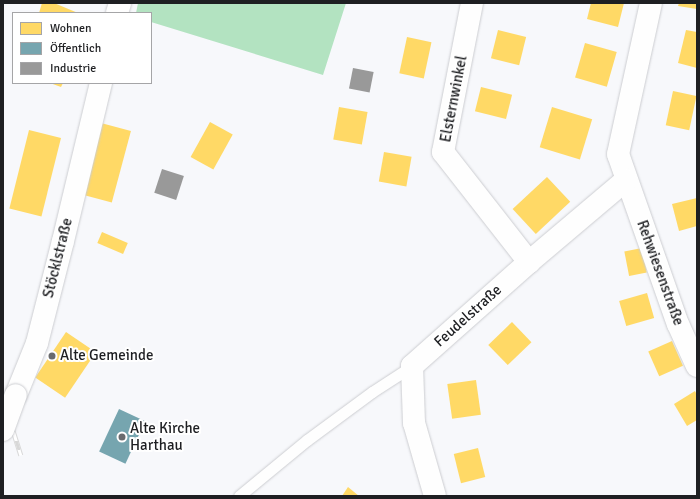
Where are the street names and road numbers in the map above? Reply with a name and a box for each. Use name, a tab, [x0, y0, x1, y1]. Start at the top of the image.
street label: Elsternwinkel	[437, 54, 471, 144]
street label: Stöcklstraße	[39, 216, 77, 300]
street label: Rehwiesenstraße	[633, 218, 687, 328]
street label: Feudelstraße	[431, 281, 505, 351]

